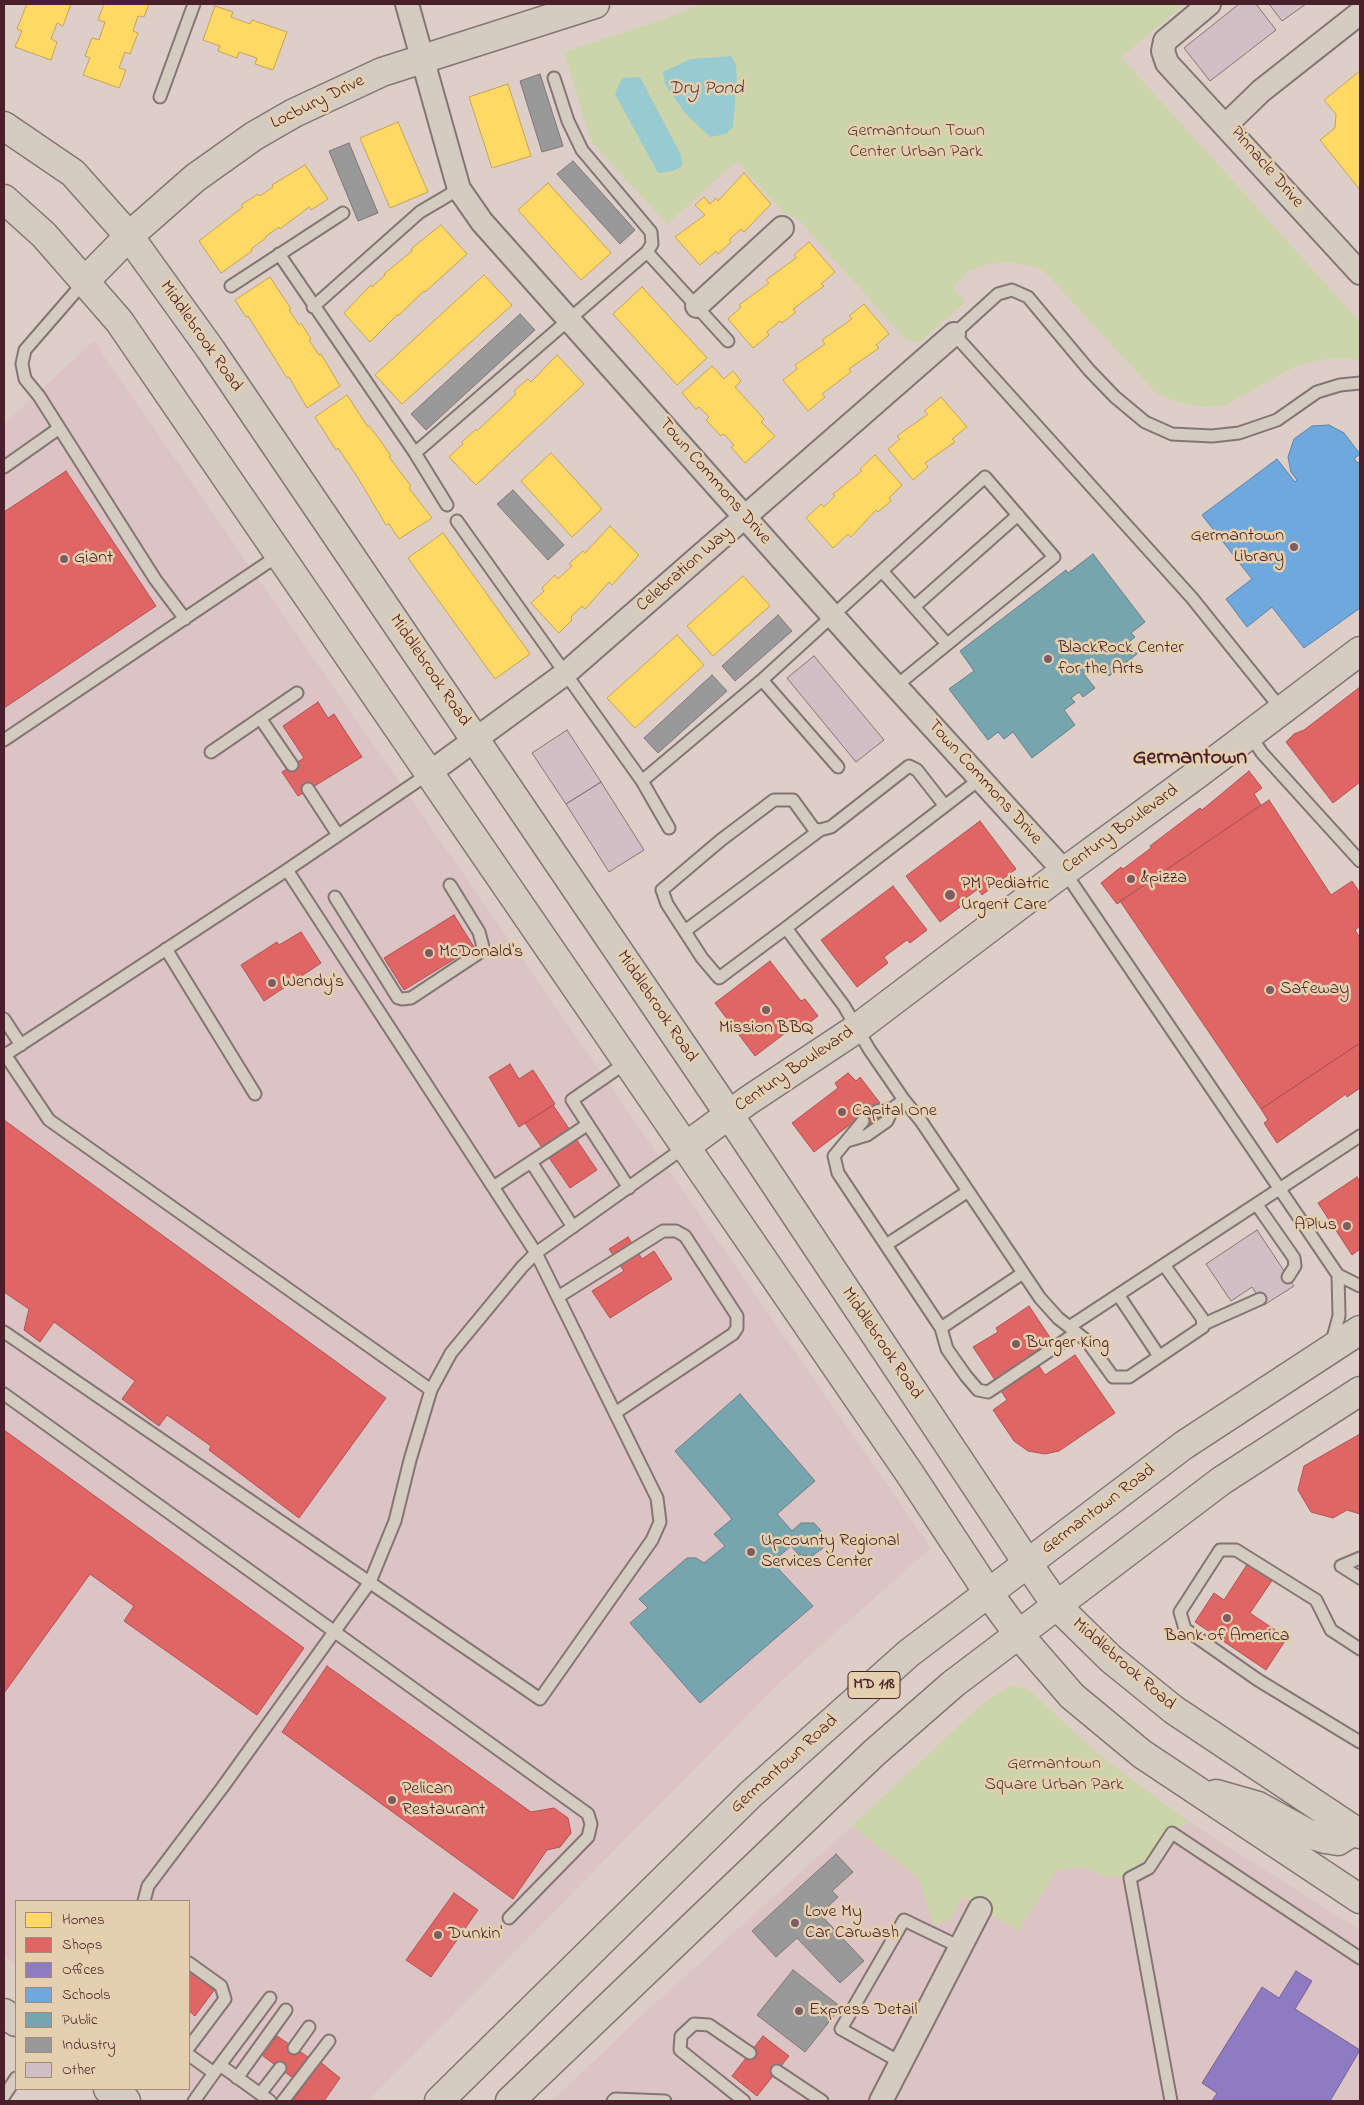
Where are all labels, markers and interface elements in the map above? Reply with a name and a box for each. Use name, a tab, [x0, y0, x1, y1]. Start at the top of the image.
street label: Locbury Drive	[268, 71, 368, 135]
water label: Dry Pond	[669, 79, 743, 101]
park label: Germantown Town Center Urban Park	[847, 121, 985, 163]
street label: Pinnacle Drive	[1225, 123, 1307, 213]
street label: Middlebrook Road	[154, 277, 246, 397]
street label: Town Commons Drive	[653, 414, 775, 550]
street label: Celebration Way	[633, 523, 737, 617]
place label: Germantown Library	[1190, 526, 1284, 568]
marker: Germantown Library	[1288, 541, 1300, 553]
place label: Giant	[74, 548, 113, 570]
marker: Giant	[58, 553, 70, 565]
street label: Middlebrook Road	[384, 611, 474, 731]
place label: BlackRock Center for the Arts	[1058, 638, 1184, 681]
marker: BlackRock Center for the Arts	[1042, 653, 1054, 665]
street label: Town Commons Drive	[922, 716, 1046, 850]
district label: Germantown	[1133, 746, 1247, 772]
street label: Century Boulevard	[1059, 781, 1183, 879]
place label: &pizza	[1141, 868, 1187, 890]
marker: &pizza	[1125, 873, 1137, 885]
place label: PM Pediatric Urgent Care	[961, 874, 1049, 916]
marker: PM Pediatric Urgent Care	[943, 888, 957, 902]
place label: McDonald's	[439, 942, 523, 964]
marker: McDonald's	[423, 947, 435, 959]
street label: Middlebrook Road	[611, 947, 701, 1067]
place label: Wendy's	[282, 972, 344, 994]
marker: Wendy's	[266, 977, 278, 989]
place label: Safeway	[1280, 979, 1349, 1001]
marker: Safeway	[1264, 984, 1276, 996]
marker: Mission BBQ	[760, 1004, 772, 1016]
place label: Mission BBQ	[719, 1018, 813, 1040]
street label: Century Boulevard	[732, 1022, 858, 1118]
place label: Capital One	[852, 1101, 937, 1123]
marker: Capital One	[836, 1106, 848, 1118]
place label: APlus	[1294, 1215, 1337, 1237]
marker: APlus	[1341, 1220, 1353, 1232]
street label: Middlebrook Road	[836, 1284, 926, 1404]
place label: Burger King	[1026, 1333, 1109, 1355]
marker: Burger King	[1010, 1338, 1022, 1350]
street label: Germantown Road	[1038, 1460, 1160, 1560]
place label: Upcounty Regional Services Center	[761, 1531, 900, 1574]
marker: Upcounty Regional Services Center	[745, 1546, 757, 1558]
marker: Bank of America	[1221, 1612, 1233, 1624]
street label: Middlebrook Road	[1067, 1614, 1179, 1716]
place label: Bank of America	[1165, 1626, 1289, 1648]
road number: MD 118	[848, 1672, 900, 1698]
street label: Germantown Road	[727, 1711, 843, 1819]
park label: Germantown Square Urban Park	[984, 1754, 1124, 1796]
place label: Pelican Restaurant	[402, 1779, 485, 1822]
marker: Pelican Restaurant	[386, 1794, 398, 1806]
legend	[15, 1900, 190, 2090]
place label: Love My Car Carwash	[805, 1902, 899, 1945]
text: Homes	[62, 1909, 105, 1931]
marker: Love My Car Carwash	[789, 1917, 801, 1929]
place label: Dunkin'	[448, 1924, 502, 1946]
marker: Dunkin'	[432, 1929, 444, 1941]
text: Shops	[62, 1934, 102, 1956]
text: Offices	[62, 1959, 104, 1981]
text: Schools	[62, 1984, 111, 2006]
place label: Express Detail	[809, 2000, 918, 2022]
marker: Express Detail	[793, 2005, 805, 2017]
text: Public	[62, 2009, 98, 2031]
text: Industry	[62, 2034, 116, 2056]
text: Other	[62, 2059, 95, 2081]

